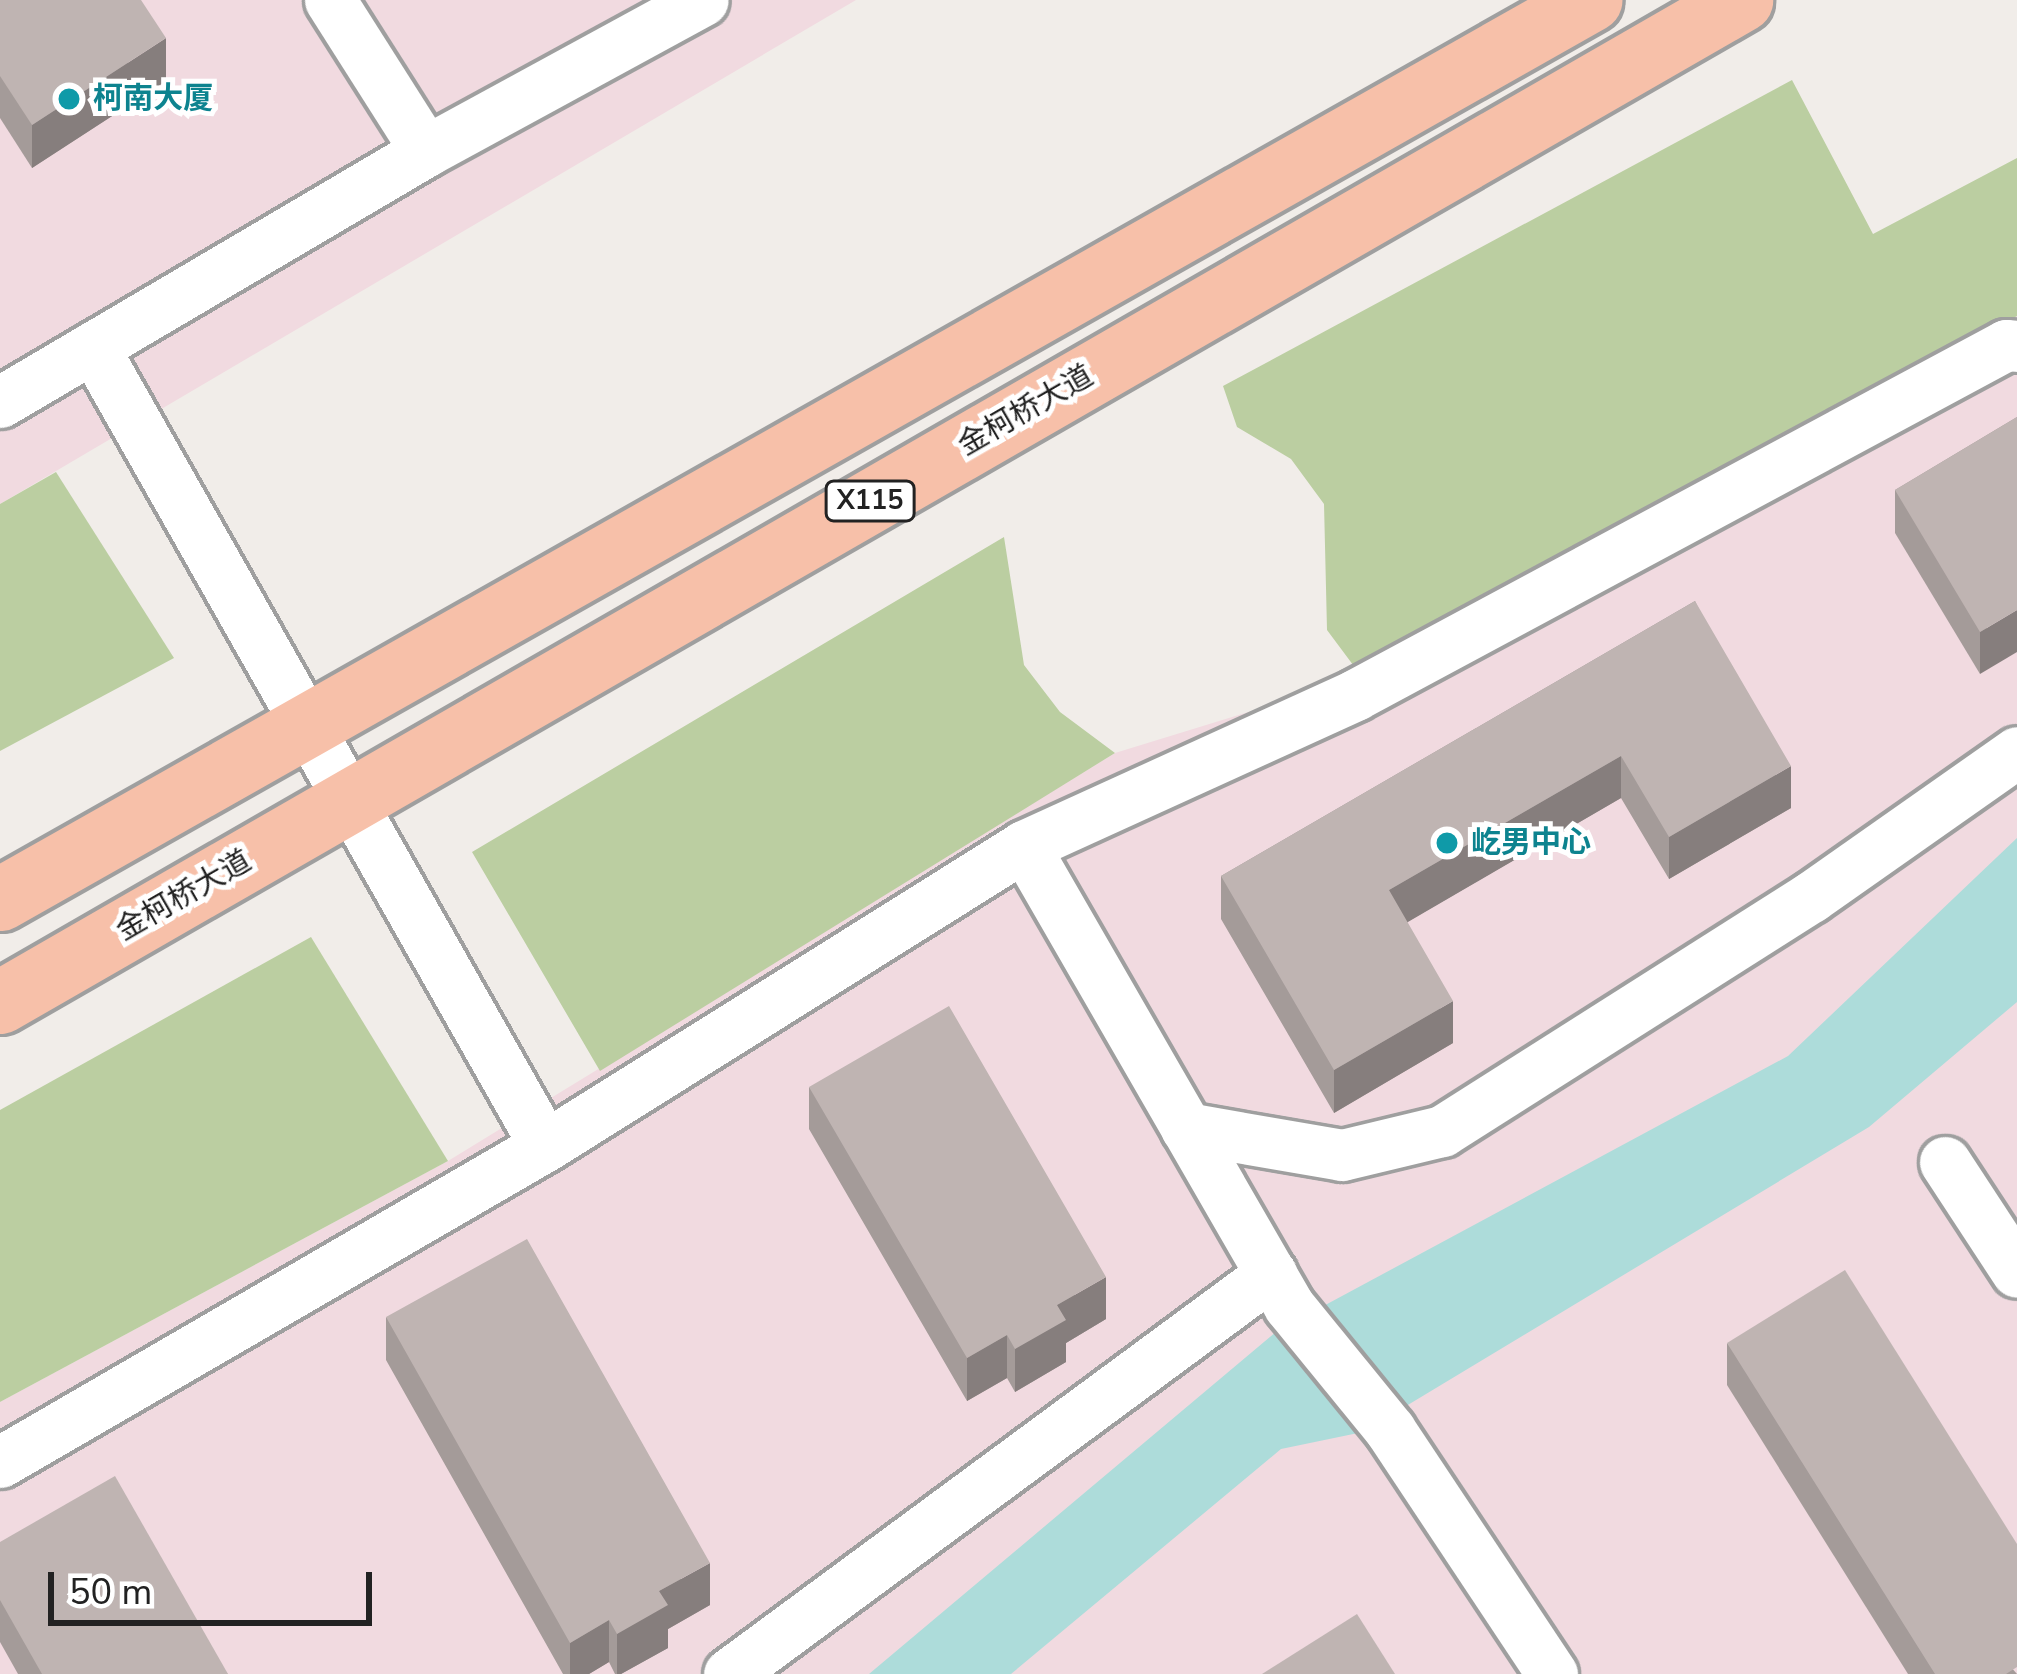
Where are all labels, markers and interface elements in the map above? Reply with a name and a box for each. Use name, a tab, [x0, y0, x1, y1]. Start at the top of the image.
place label: 柯南大厦	[93, 81, 213, 117]
marker: 柯南大厦	[56, 86, 82, 112]
street label: 金柯桥大道	[952, 358, 1100, 464]
road number: X115	[822, 480, 918, 522]
place label: 屹男中心	[1471, 825, 1591, 861]
marker: 屹男中心	[1434, 830, 1460, 856]
street label: 金柯桥大道	[110, 843, 258, 949]
scale bar	[54, 1548, 378, 1622]
text: 50 m	[69, 1568, 152, 1617]

